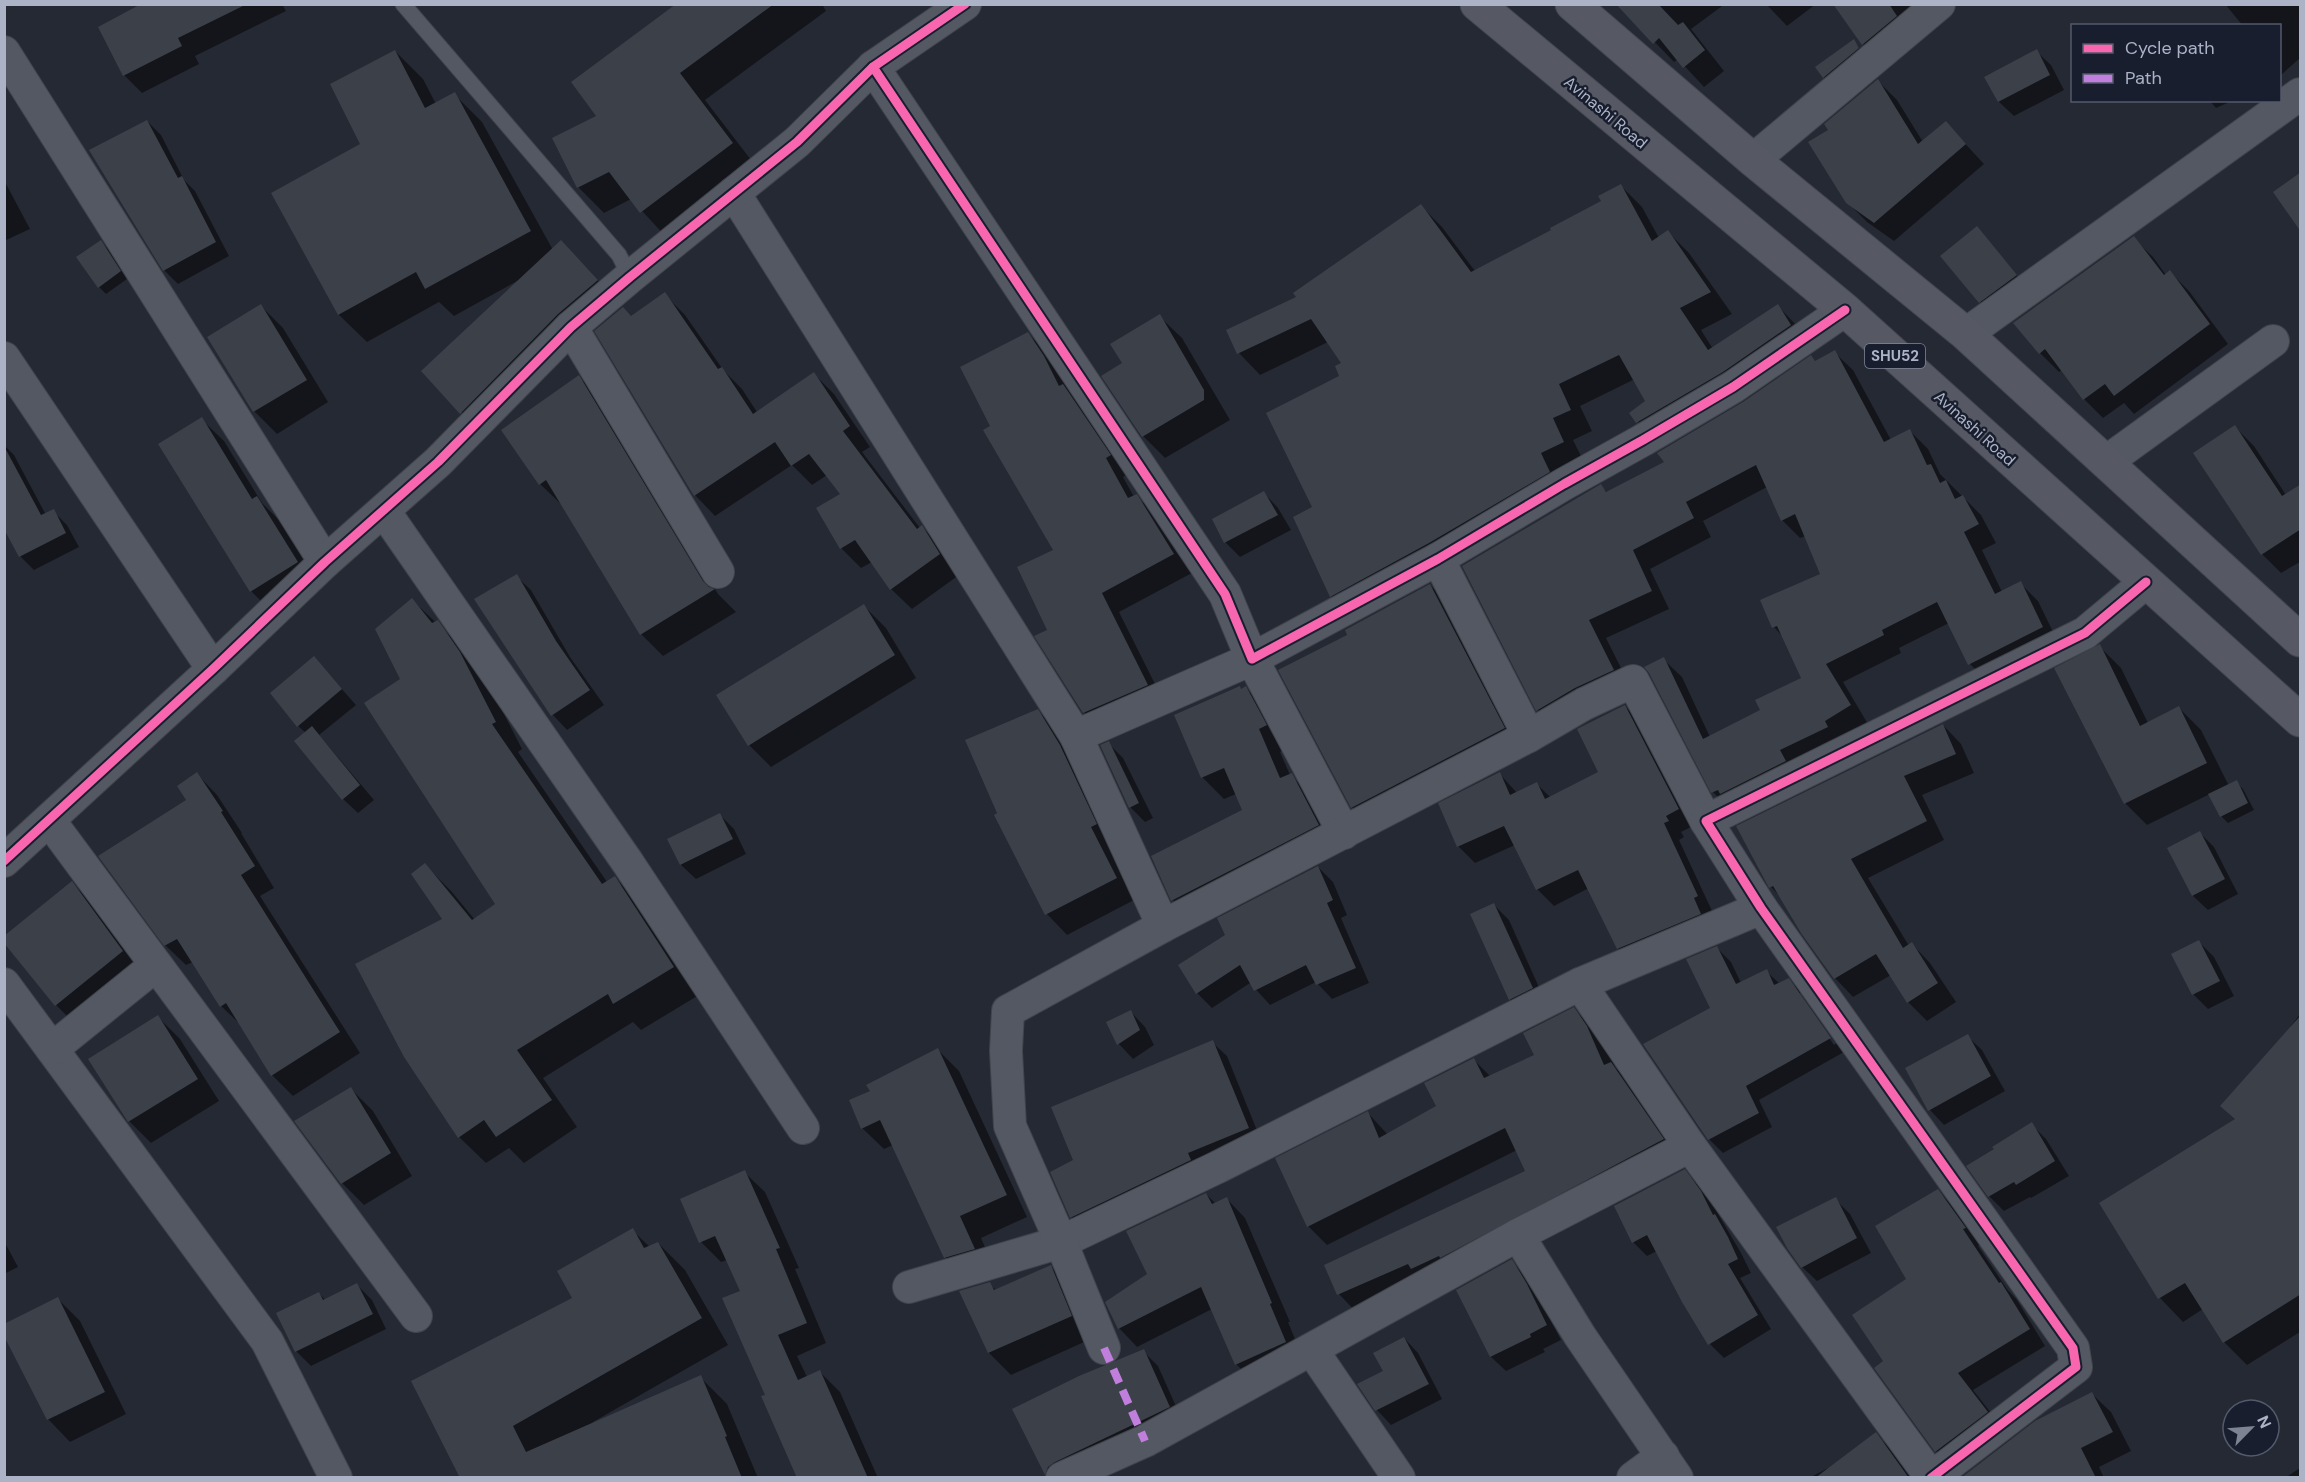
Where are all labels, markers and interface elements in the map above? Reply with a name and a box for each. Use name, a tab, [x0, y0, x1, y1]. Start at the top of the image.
legend	[2071, 24, 2281, 102]
text: Cycle path	[2125, 36, 2215, 60]
text: Path	[2125, 66, 2162, 90]
street label: Avinashi Road	[1560, 71, 1652, 153]
road number: SHU52	[1865, 344, 1925, 368]
street label: Avinashi Road	[1930, 386, 2020, 470]
north arrow	[2221, 1398, 2281, 1458]
text: N	[2252, 1412, 2276, 1432]

